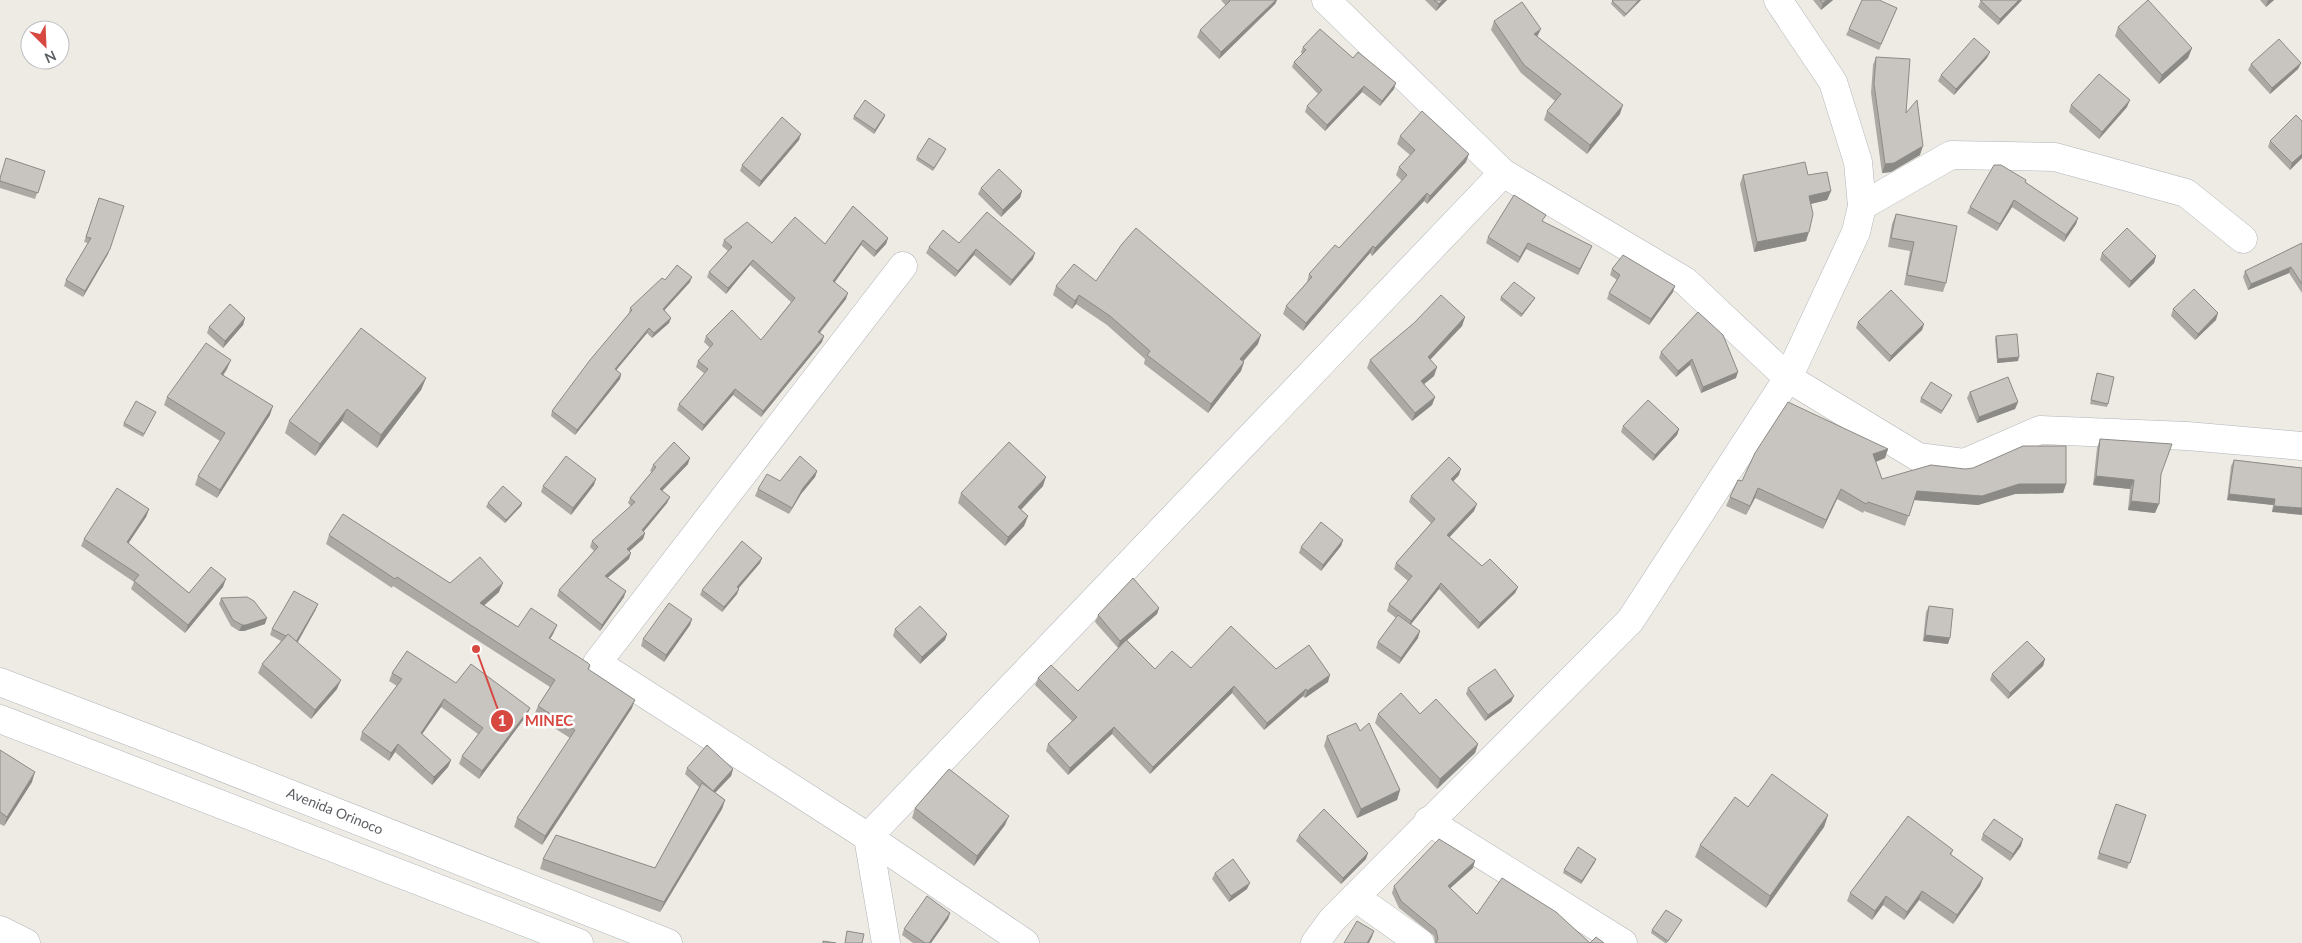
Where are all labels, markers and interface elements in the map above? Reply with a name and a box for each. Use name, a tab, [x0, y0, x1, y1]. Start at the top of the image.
north arrow	[20, 20, 70, 70]
text: N	[42, 47, 59, 67]
callout: MINEC	[490, 706, 583, 736]
text: 1	[498, 711, 506, 729]
text: MINEC	[525, 711, 573, 729]
street label: Avenida Orinoco	[284, 783, 386, 838]

